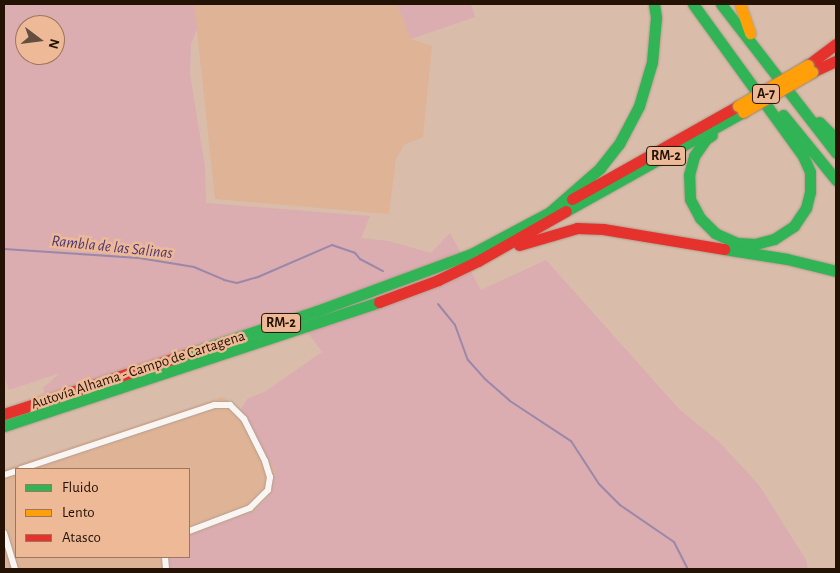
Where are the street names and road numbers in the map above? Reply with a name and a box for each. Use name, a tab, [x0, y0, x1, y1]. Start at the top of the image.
road number: A-7	[751, 82, 781, 106]
road number: RM-2	[646, 144, 686, 168]
road number: RM-2	[261, 312, 301, 334]
street label: Autovía Alhama - Campo de Cartagena	[29, 327, 247, 413]

